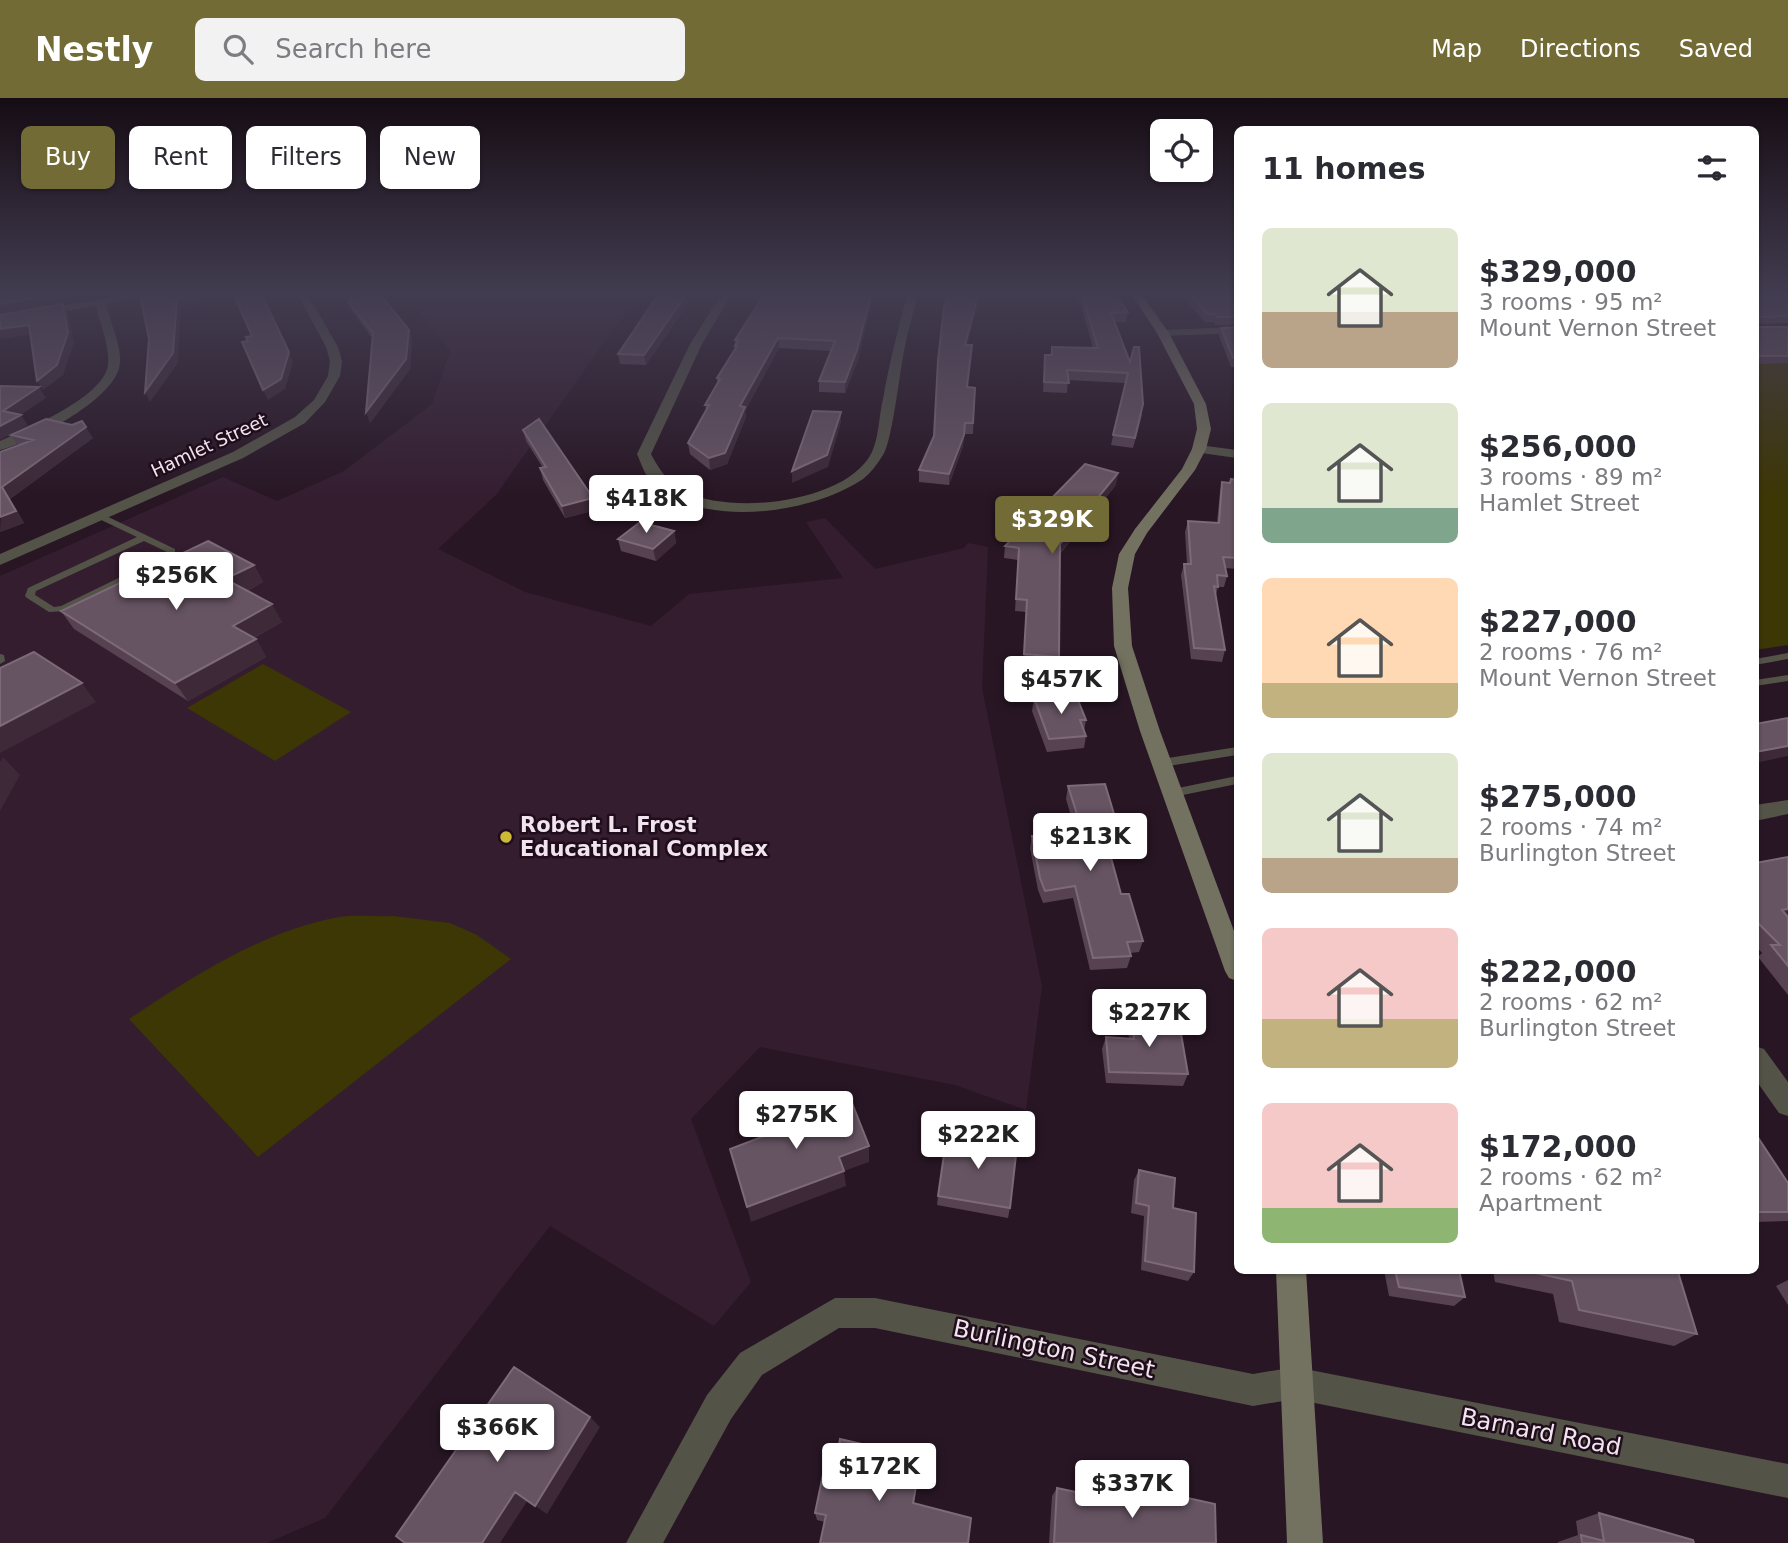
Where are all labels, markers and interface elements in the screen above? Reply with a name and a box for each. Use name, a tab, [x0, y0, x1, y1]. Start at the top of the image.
search box	[195, 18, 685, 81]
text: Nestly	[35, 30, 153, 69]
icon: search	[219, 30, 257, 68]
text: Search here	[275, 34, 431, 64]
text: Map	[1431, 35, 1482, 63]
text: Directions	[1520, 35, 1641, 63]
text: Saved	[1679, 35, 1753, 63]
map controls	[1150, 119, 1213, 182]
button: locate	[1150, 119, 1213, 182]
chip: Buy	[21, 126, 115, 189]
chip: Rent	[129, 126, 232, 189]
chip: Filters	[246, 126, 366, 189]
chip: New	[380, 126, 480, 189]
icon: filters	[1693, 149, 1731, 187]
text: 11 homes	[1262, 151, 1426, 186]
text: $329,000	[1479, 254, 1637, 289]
icon: home	[1318, 256, 1402, 340]
text: 3 rooms · 95 m²	[1479, 289, 1663, 315]
text: Mount Vernon Street	[1479, 315, 1716, 341]
street label: Hamlet Street	[148, 409, 270, 481]
text: $256,000	[1479, 429, 1637, 464]
icon: home	[1318, 431, 1402, 515]
text: 3 rooms · 89 m²	[1479, 464, 1663, 490]
pin: $418K	[597, 476, 695, 535]
text: $418K	[605, 485, 687, 511]
text: Hamlet Street	[1479, 490, 1640, 516]
pin: $329K	[1003, 496, 1101, 556]
text: $329K	[1011, 506, 1093, 532]
pin: $256K	[127, 552, 225, 612]
text: $256K	[135, 562, 217, 588]
text: $227,000	[1479, 604, 1637, 639]
icon: home	[1318, 606, 1402, 690]
text: 2 rooms · 76 m²	[1479, 639, 1663, 665]
pin: $457K	[1012, 656, 1110, 716]
text: Mount Vernon Street	[1479, 665, 1716, 691]
text: $457K	[1020, 666, 1102, 692]
text: $275,000	[1479, 779, 1637, 814]
icon: home	[1318, 781, 1402, 865]
place label: Robert L. Frost Educational Complex	[520, 813, 768, 861]
pin: $213K	[1041, 814, 1139, 873]
text: 2 rooms · 74 m²	[1479, 814, 1663, 840]
text: $213K	[1049, 823, 1131, 849]
marker: Robert L. Frost Educational Complex	[498, 829, 514, 845]
text: Burlington Street	[1479, 840, 1676, 866]
text: $222,000	[1479, 954, 1637, 989]
icon: home	[1318, 956, 1402, 1040]
text: 2 rooms · 62 m²	[1479, 989, 1663, 1015]
pin: $227K	[1100, 990, 1198, 1049]
text: $227K	[1108, 999, 1190, 1025]
text: Burlington Street	[1479, 1015, 1676, 1041]
pin: $275K	[747, 1091, 845, 1151]
text: $275K	[755, 1101, 837, 1127]
pin: $222K	[929, 1112, 1027, 1171]
text: $222K	[937, 1121, 1019, 1147]
text: $172,000	[1479, 1129, 1637, 1164]
icon: home	[1318, 1131, 1402, 1215]
text: 2 rooms · 62 m²	[1479, 1164, 1663, 1190]
text: Apartment	[1479, 1190, 1602, 1216]
street label: Burlington Street	[951, 1314, 1157, 1384]
street label: Barnard Road	[1458, 1403, 1624, 1461]
pin: $366K	[448, 1404, 546, 1464]
text: $366K	[456, 1414, 538, 1440]
pin: $172K	[830, 1444, 928, 1503]
text: $172K	[838, 1453, 920, 1479]
pin: $337K	[1083, 1460, 1181, 1520]
text: $337K	[1091, 1470, 1173, 1496]

